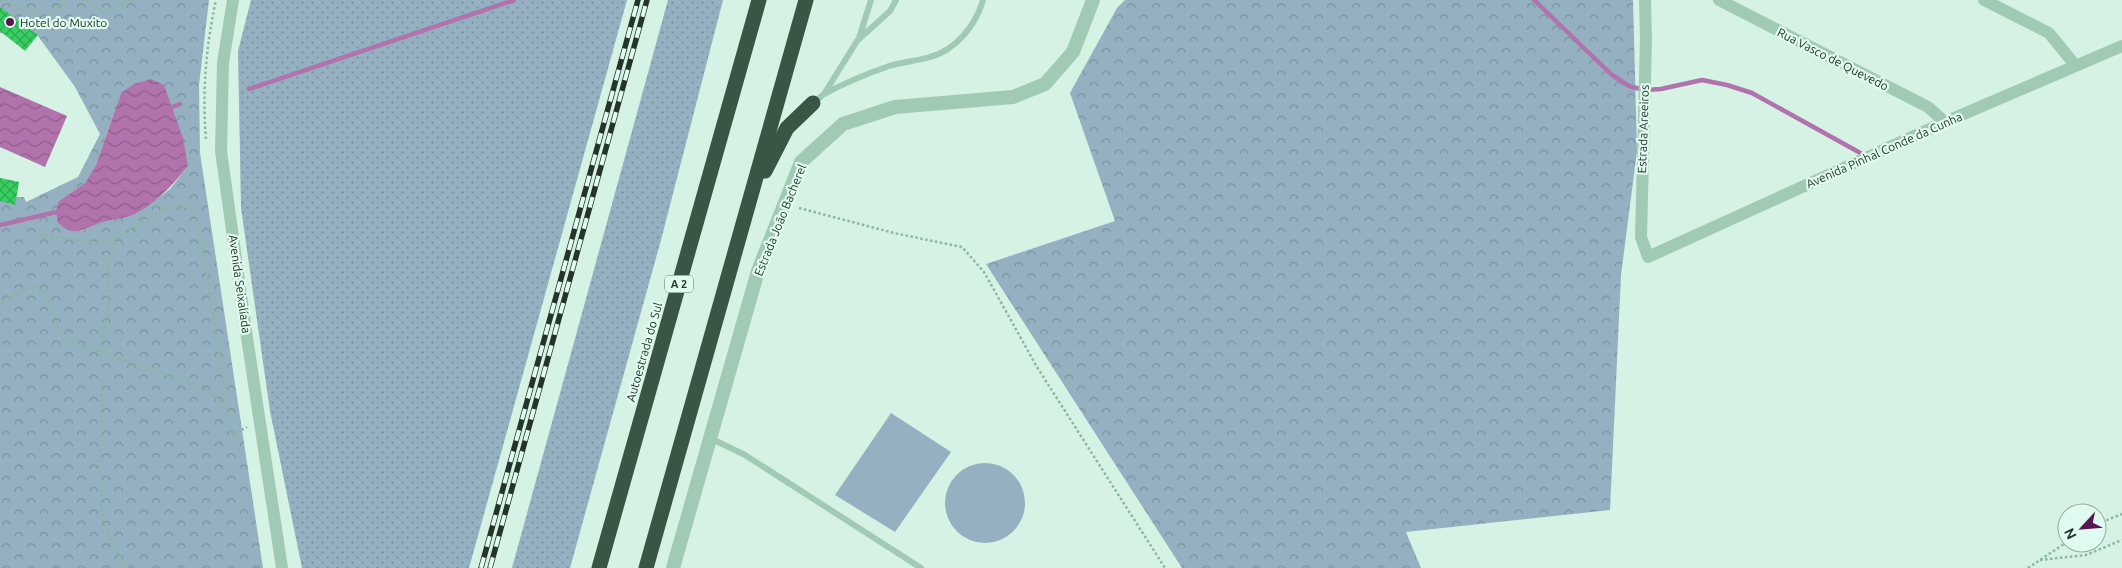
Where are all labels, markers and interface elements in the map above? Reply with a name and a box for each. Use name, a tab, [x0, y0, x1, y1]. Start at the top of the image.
marker: Hotel do Muxito	[4, 16, 16, 28]
place label: Hotel do Muxito	[20, 16, 107, 29]
street label: Rua Vasco de Quevedo	[1775, 25, 1891, 93]
street label: Estrada Areeiros	[1635, 85, 1651, 173]
street label: Avenida Pinhal Conde da Cunha	[1804, 110, 1964, 190]
street label: Estrada João Bacherel	[752, 162, 808, 278]
street label: Avenida Seixalíada	[227, 234, 253, 334]
road number: A 2	[665, 276, 693, 292]
street label: Autoestrada do Sul	[624, 301, 664, 403]
north arrow	[2057, 503, 2107, 553]
text: N	[2061, 525, 2080, 542]

